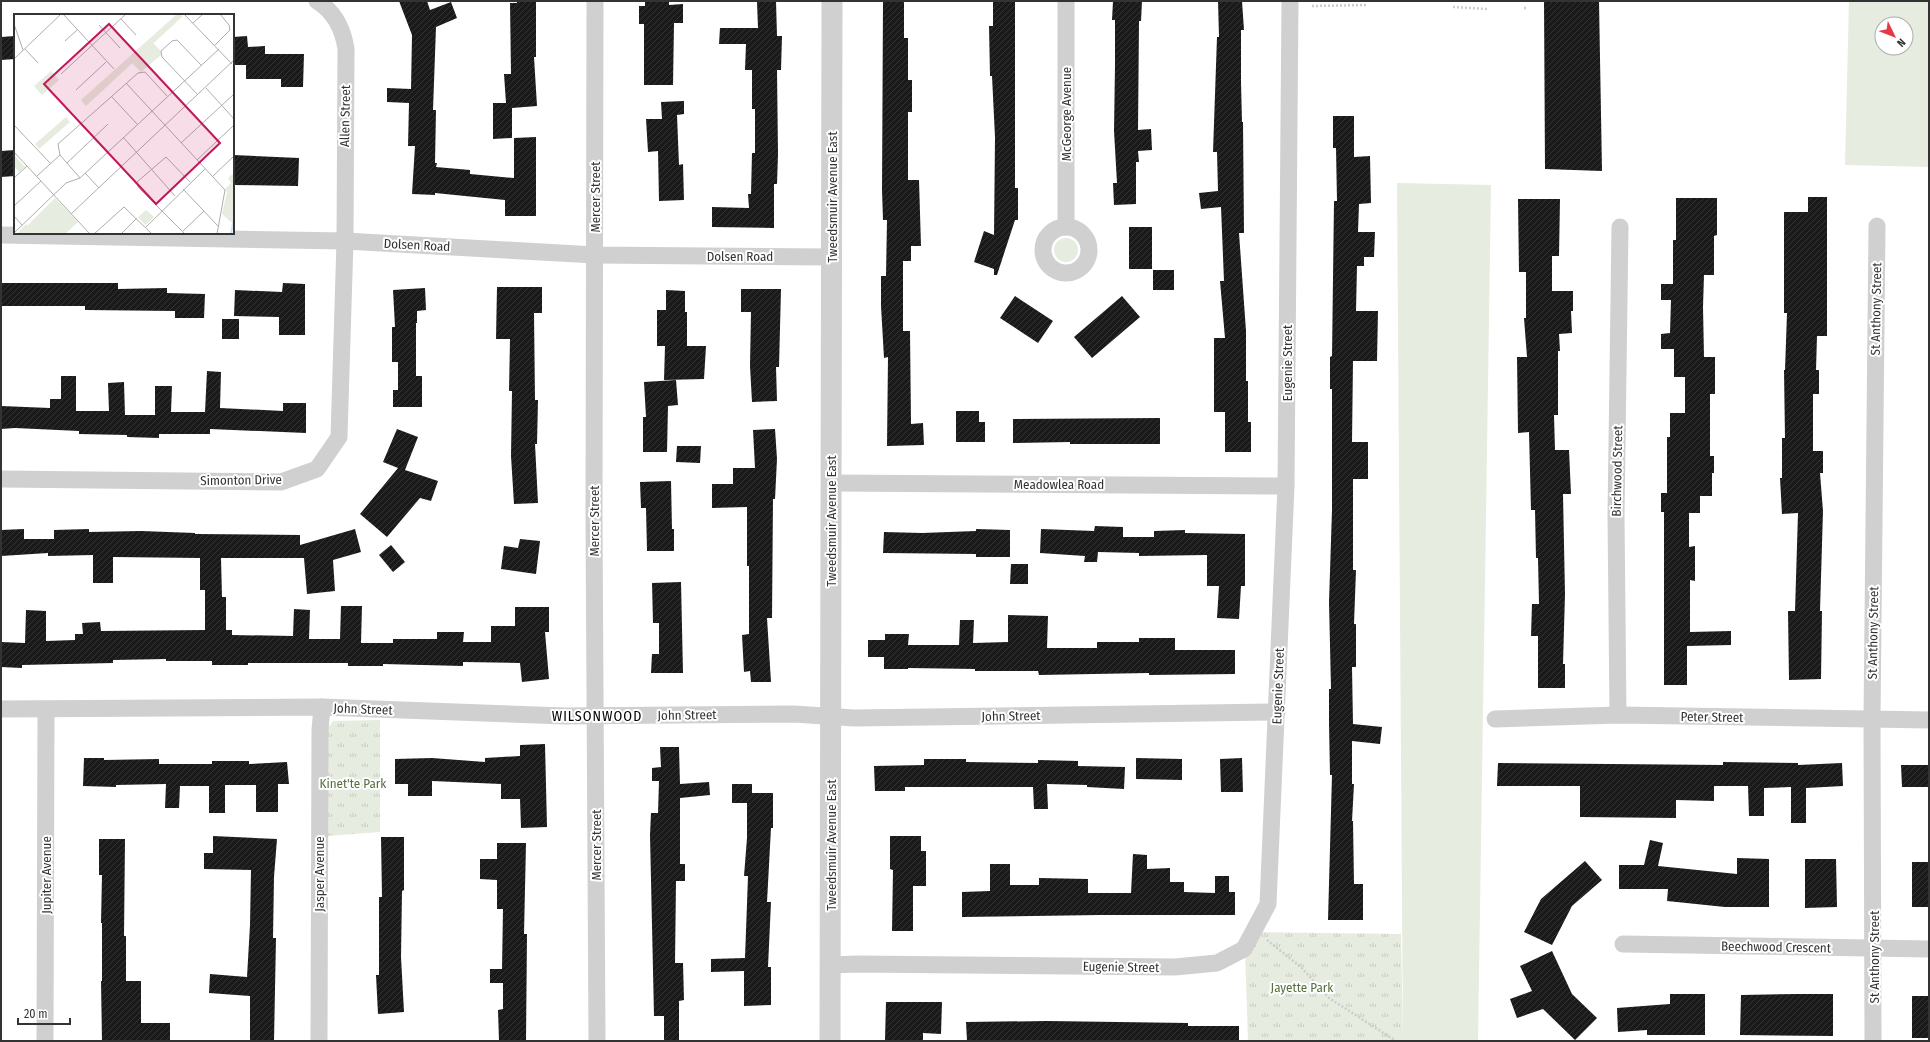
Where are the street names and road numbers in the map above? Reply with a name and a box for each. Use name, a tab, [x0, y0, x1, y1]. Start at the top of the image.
street label: McGeorge Avenue	[1059, 67, 1074, 161]
street label: Allen Street	[337, 84, 353, 147]
street label: Tweedsmuir Avenue East	[825, 131, 840, 263]
street label: Mercer Street	[588, 161, 603, 233]
street label: Dolsen Road	[383, 236, 451, 254]
street label: Dolsen Road	[707, 249, 773, 264]
street label: St Anthony Street	[1868, 262, 1884, 356]
street label: Eugenie Street	[1280, 324, 1295, 401]
street label: Birchwood Street	[1609, 425, 1625, 517]
street label: Tweedsmuir Avenue East	[824, 455, 839, 587]
street label: Simonton Drive	[200, 472, 282, 488]
street label: Meadowlea Road	[1014, 477, 1104, 492]
street label: Mercer Street	[587, 485, 602, 557]
street label: St Anthony Street	[1865, 586, 1881, 680]
street label: Eugenie Street	[1269, 647, 1287, 725]
street label: John Street	[333, 700, 394, 718]
street label: John Street	[657, 707, 717, 723]
street label: John Street	[981, 708, 1041, 724]
street label: Peter Street	[1680, 709, 1744, 725]
street label: Tweedsmuir Avenue East	[824, 779, 839, 911]
street label: Mercer Street	[589, 809, 604, 881]
street label: Jupiter Avenue	[39, 836, 54, 914]
street label: Jasper Avenue	[312, 836, 327, 912]
street label: St Anthony Street	[1867, 910, 1882, 1003]
street label: Beechwood Crescent	[1721, 939, 1832, 955]
street label: Eugenie Street	[1083, 959, 1160, 975]

